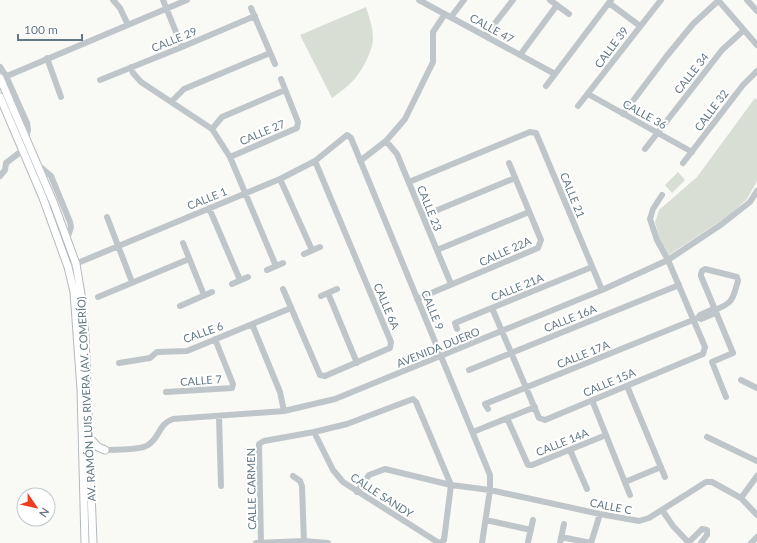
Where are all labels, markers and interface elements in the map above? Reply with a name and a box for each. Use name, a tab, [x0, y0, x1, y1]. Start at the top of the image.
street label: CALLE 47	[468, 11, 516, 45]
scale bar	[18, 16, 82, 42]
text: 100 m	[24, 22, 58, 37]
street label: CALLE 29	[149, 24, 199, 54]
street label: CALLE 39	[591, 24, 631, 70]
street label: CALLE 34	[671, 50, 711, 96]
street label: CALLE 32	[691, 87, 731, 133]
street label: CALLE 36	[621, 97, 669, 131]
street label: CALLE 27	[237, 117, 287, 147]
street label: CALLE 21	[558, 170, 588, 220]
street label: CALLE 23	[415, 183, 445, 233]
street label: CALLE 1	[185, 184, 229, 212]
street label: CALLE 22A	[477, 234, 533, 268]
street label: CALLE 21A	[489, 270, 546, 303]
street label: CALLE 6A	[371, 281, 403, 332]
street label: CALLE 9	[419, 288, 447, 332]
street label: AV. RAMÓN LUIS RIVERA (AV. COMERÍO)	[74, 296, 98, 502]
street label: CALLE 16A	[542, 301, 599, 334]
street label: CALLE 6	[181, 319, 225, 345]
street label: AVENIDA DUERO	[394, 324, 482, 370]
street label: CALLE 17A	[555, 337, 612, 370]
street label: CALLE 15A	[581, 365, 638, 399]
street label: CALLE 7	[180, 372, 222, 388]
street label: CALLE 14A	[534, 425, 591, 458]
street label: CALLE CARMEN	[244, 448, 258, 530]
street label: CALLE SANDY	[348, 470, 416, 520]
north arrow	[16, 487, 56, 527]
street label: CALLE C	[589, 496, 634, 517]
text: N	[37, 506, 52, 520]

